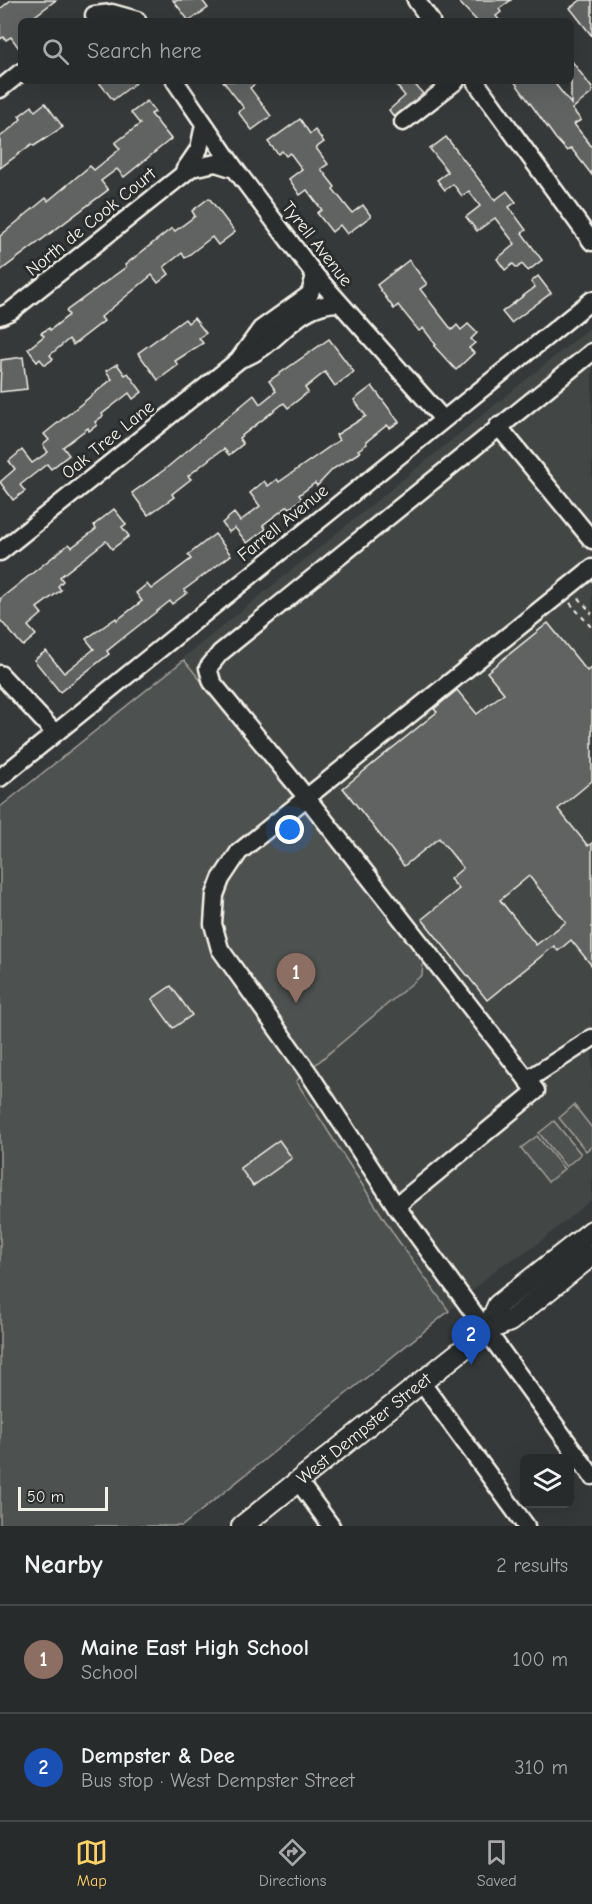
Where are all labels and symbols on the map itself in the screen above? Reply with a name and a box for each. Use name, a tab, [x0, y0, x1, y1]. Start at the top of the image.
street label: North de Cook Court	[22, 163, 161, 281]
street label: Tyrell Avenue	[277, 197, 357, 291]
street label: Oak Tree Lane	[58, 396, 158, 484]
street label: Farrell Avenue	[234, 480, 332, 566]
your location	[275, 815, 304, 844]
pin: 1	[276, 954, 316, 1003]
pin: 2	[452, 1316, 490, 1365]
street label: West Dempster Street	[292, 1368, 436, 1489]
scale bar	[18, 1484, 108, 1512]

